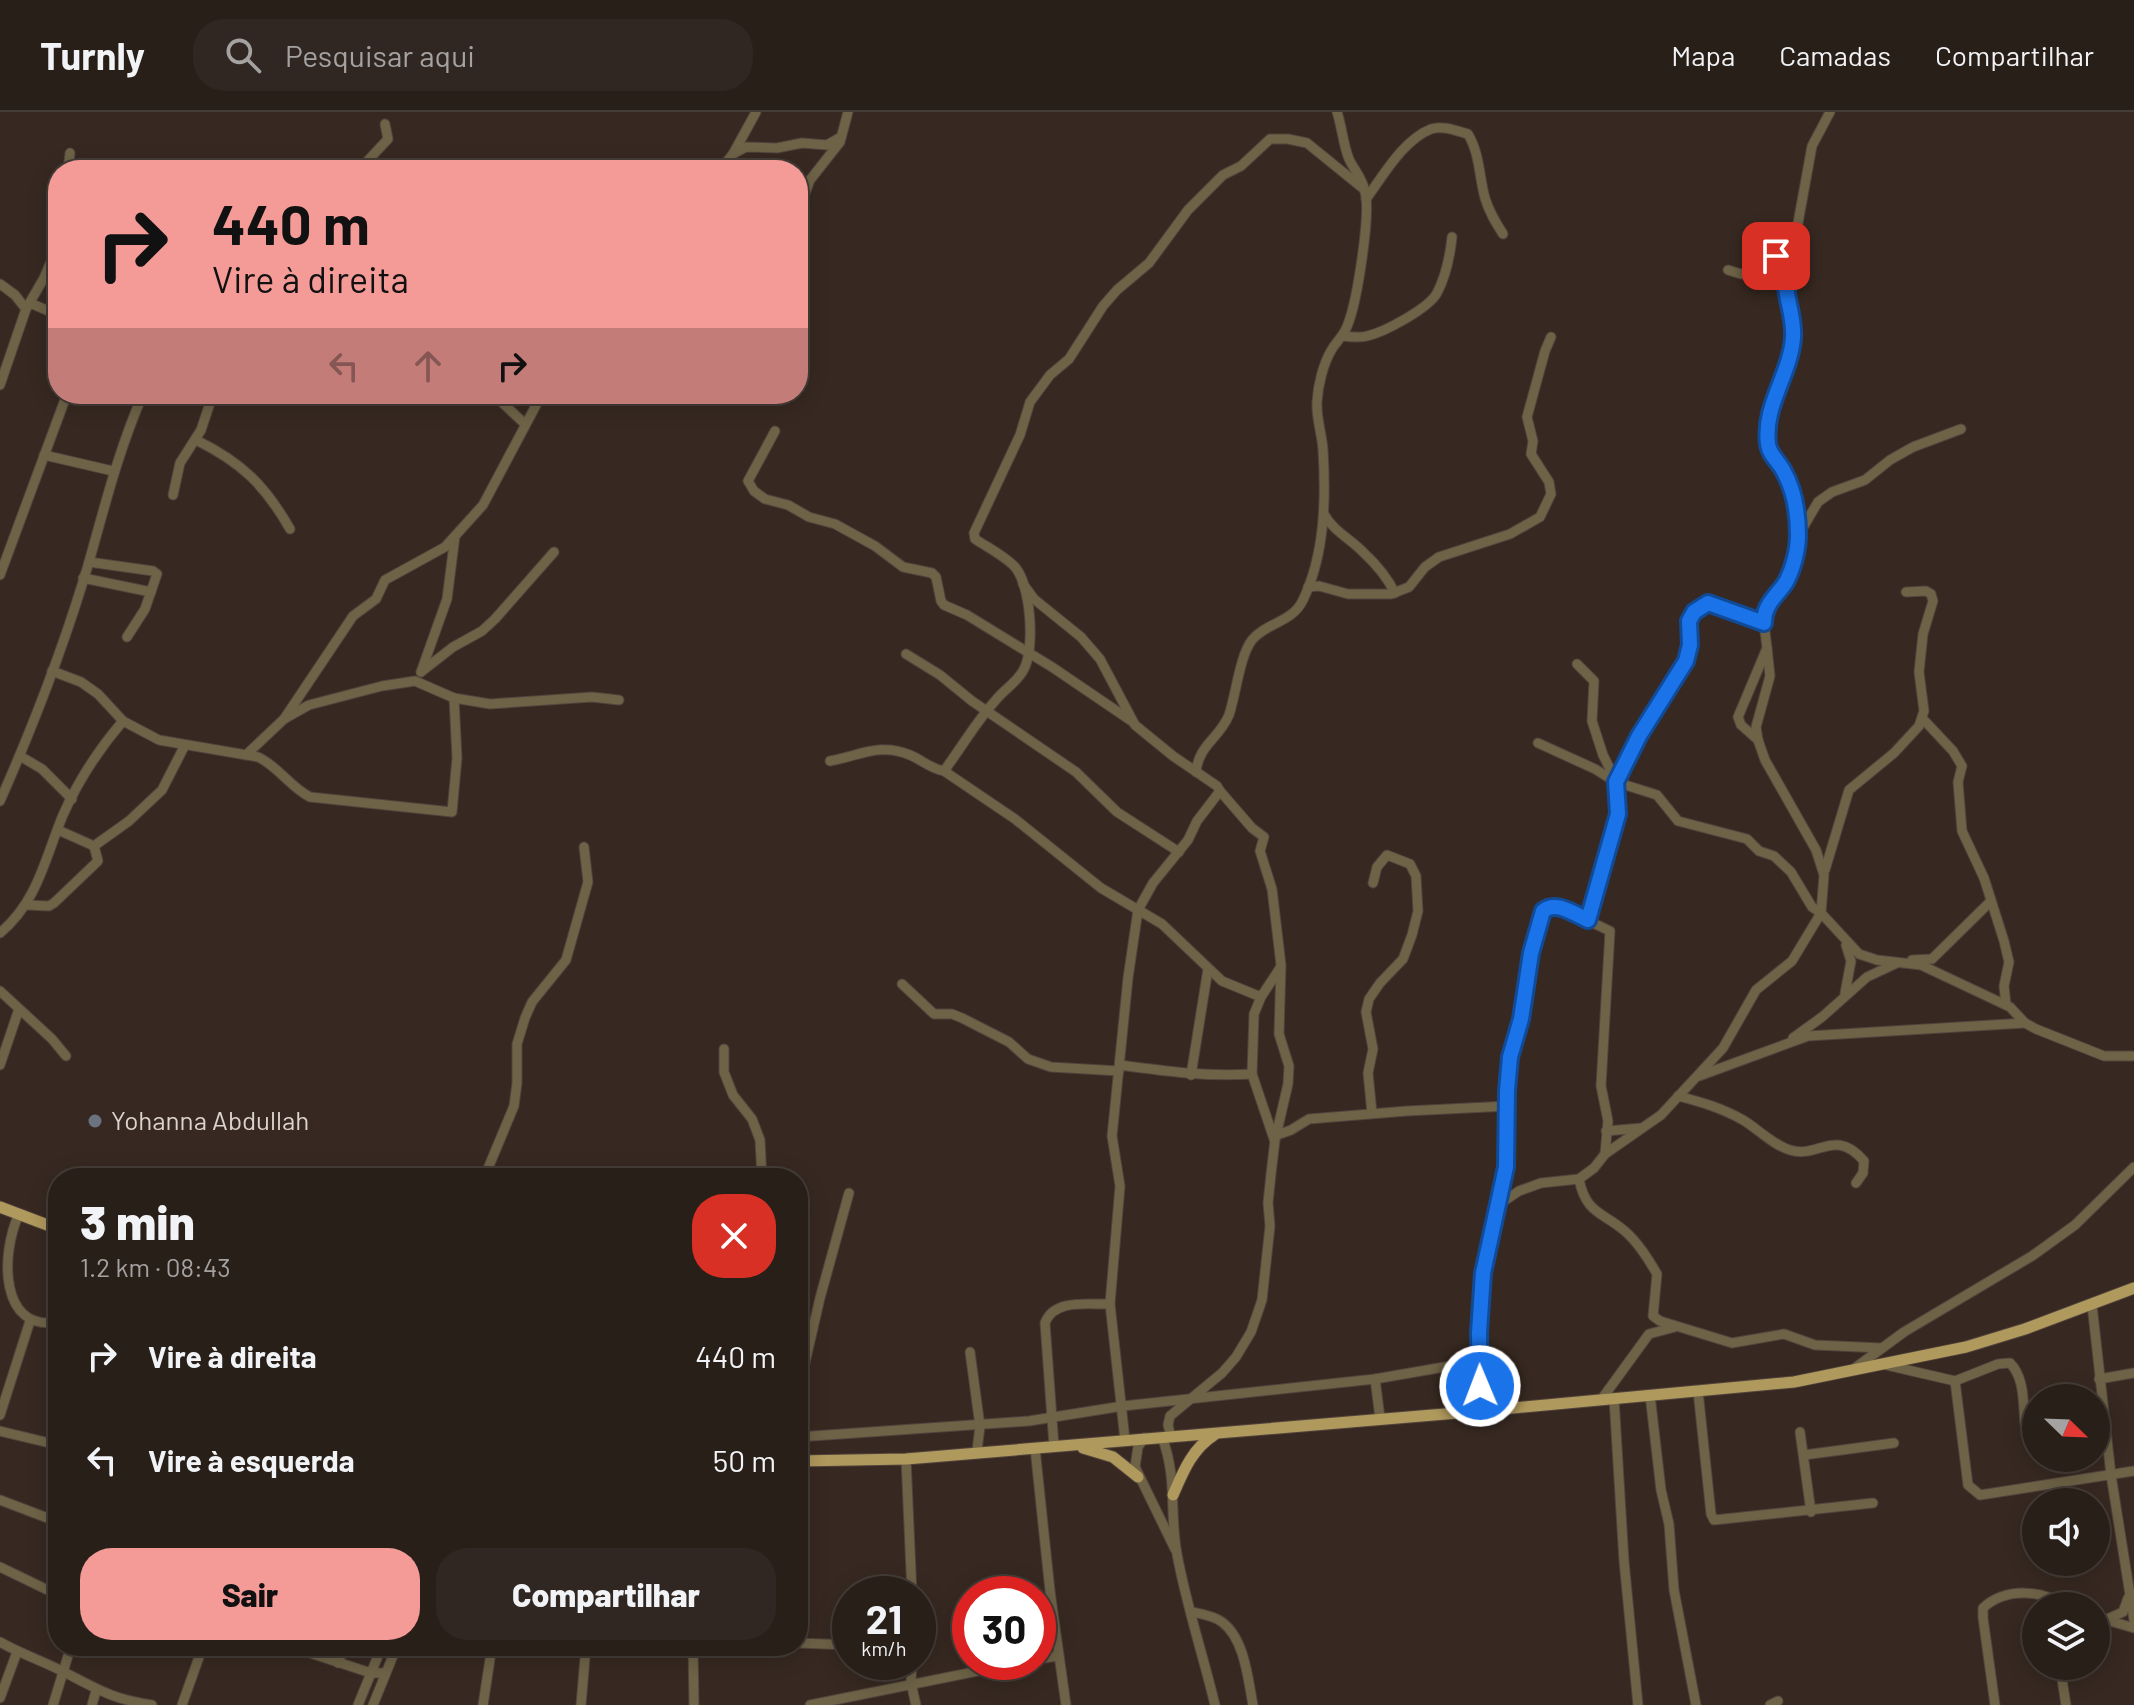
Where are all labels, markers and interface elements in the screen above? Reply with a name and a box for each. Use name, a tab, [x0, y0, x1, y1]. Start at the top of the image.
search box	[193, 19, 753, 91]
text: Turnly	[40, 32, 145, 78]
icon: search	[221, 33, 265, 77]
text: Pesquisar aqui	[285, 37, 475, 73]
text: Mapa	[1671, 38, 1735, 72]
text: Camadas	[1779, 38, 1891, 72]
text: Compartilhar	[1935, 38, 2094, 72]
text: 440 m	[212, 189, 370, 256]
icon: right	[80, 192, 184, 296]
pin	[1742, 222, 1810, 290]
icon: arrive	[1754, 234, 1798, 278]
text: Vire à direita	[212, 257, 409, 300]
icon: left	[322, 344, 366, 388]
icon: ahead	[406, 344, 450, 388]
icon: right	[490, 344, 534, 388]
place label: Yohanna Abdullah	[111, 1104, 309, 1135]
marker: Yohanna Abdullah	[86, 1112, 104, 1130]
text: 3 min	[80, 1192, 195, 1250]
button: close	[692, 1194, 776, 1278]
text: 1.2 km · 08:43	[80, 1251, 231, 1282]
icon: right	[80, 1334, 124, 1378]
text: Vire à direita	[148, 1338, 317, 1374]
text: 440 m	[695, 1338, 776, 1374]
position arrow	[1438, 1344, 1522, 1428]
north arrow	[2022, 1384, 2110, 1472]
map controls	[2022, 1384, 2110, 1680]
icon: left	[80, 1438, 124, 1482]
text: Vire à esquerda	[148, 1442, 355, 1478]
text: 50 m	[713, 1442, 776, 1478]
button: sound	[2022, 1488, 2110, 1576]
button: Sair	[80, 1548, 420, 1640]
button: Compartilhar	[436, 1548, 776, 1640]
speed limit sign: 30	[952, 1576, 1056, 1680]
button: layers	[2022, 1592, 2110, 1680]
text: 21	[866, 1594, 902, 1642]
text: km/h	[861, 1636, 907, 1660]

